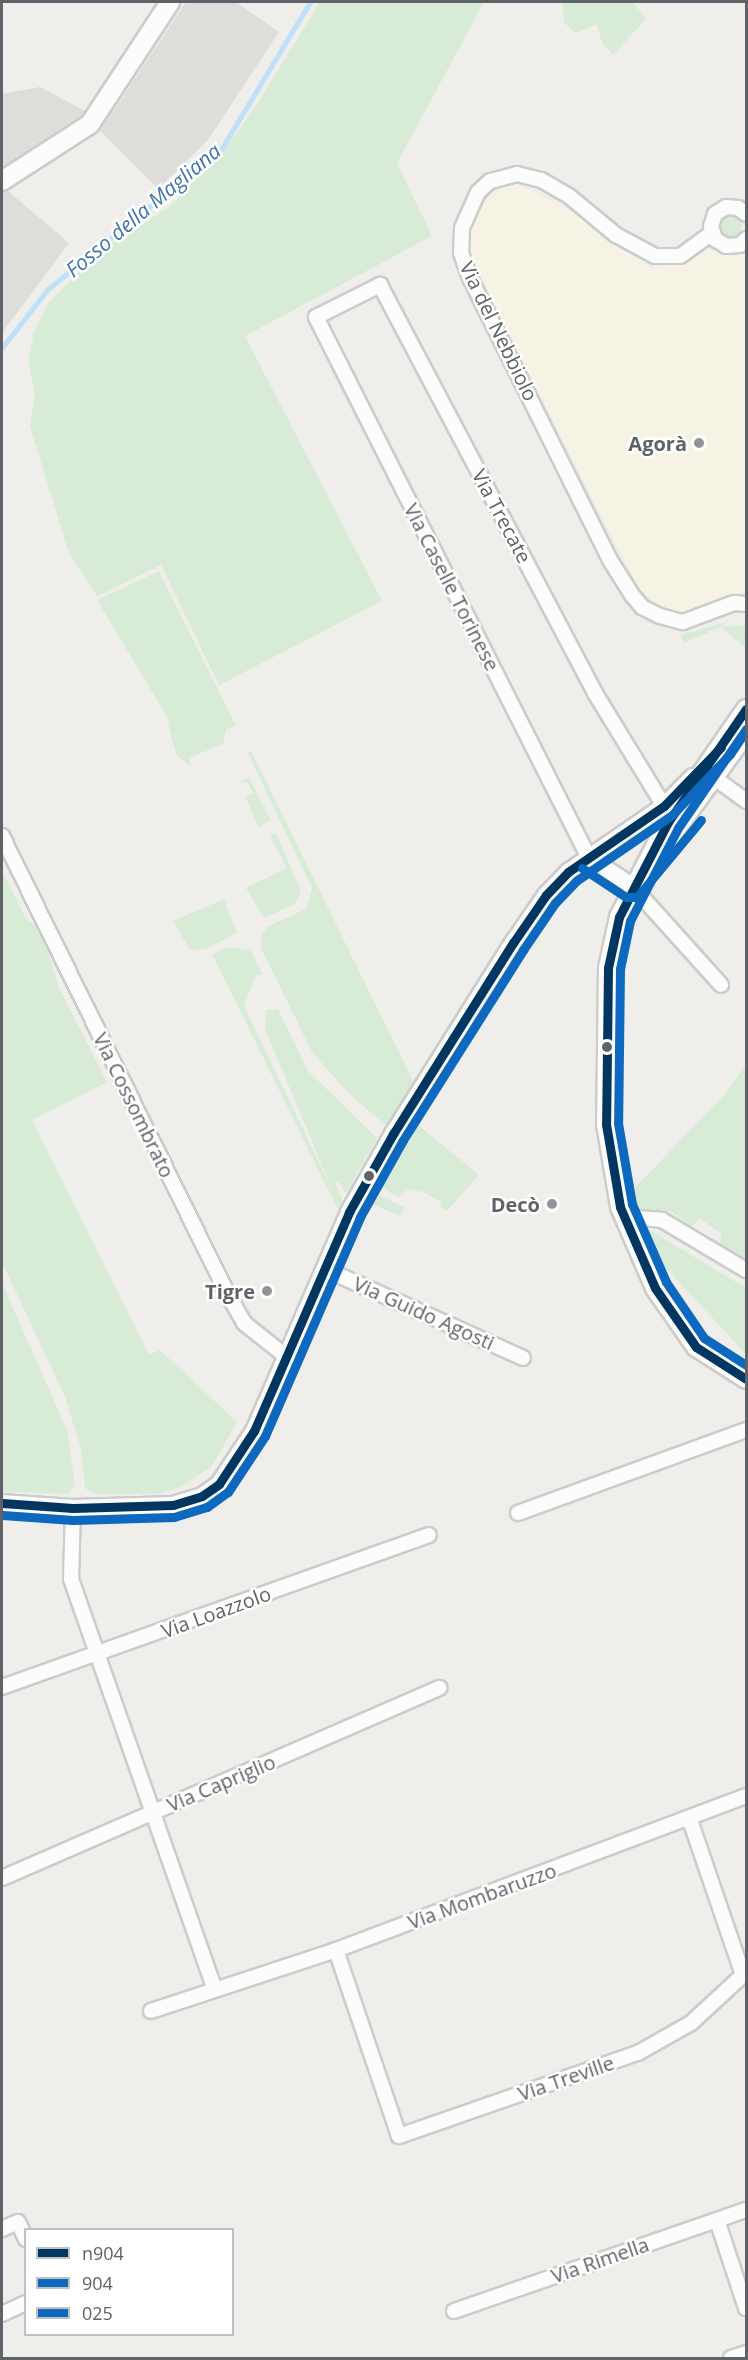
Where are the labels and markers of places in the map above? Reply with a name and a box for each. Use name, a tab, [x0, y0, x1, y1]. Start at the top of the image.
place label: Agorà	[628, 431, 687, 455]
marker: Agorà	[692, 436, 706, 450]
unlabelled marker	[601, 1041, 613, 1053]
unlabelled marker	[363, 1170, 375, 1182]
place label: Decò	[491, 1192, 540, 1216]
marker: Decò	[545, 1197, 559, 1211]
place label: Tigre	[205, 1279, 255, 1303]
marker: Tigre	[260, 1284, 274, 1298]

